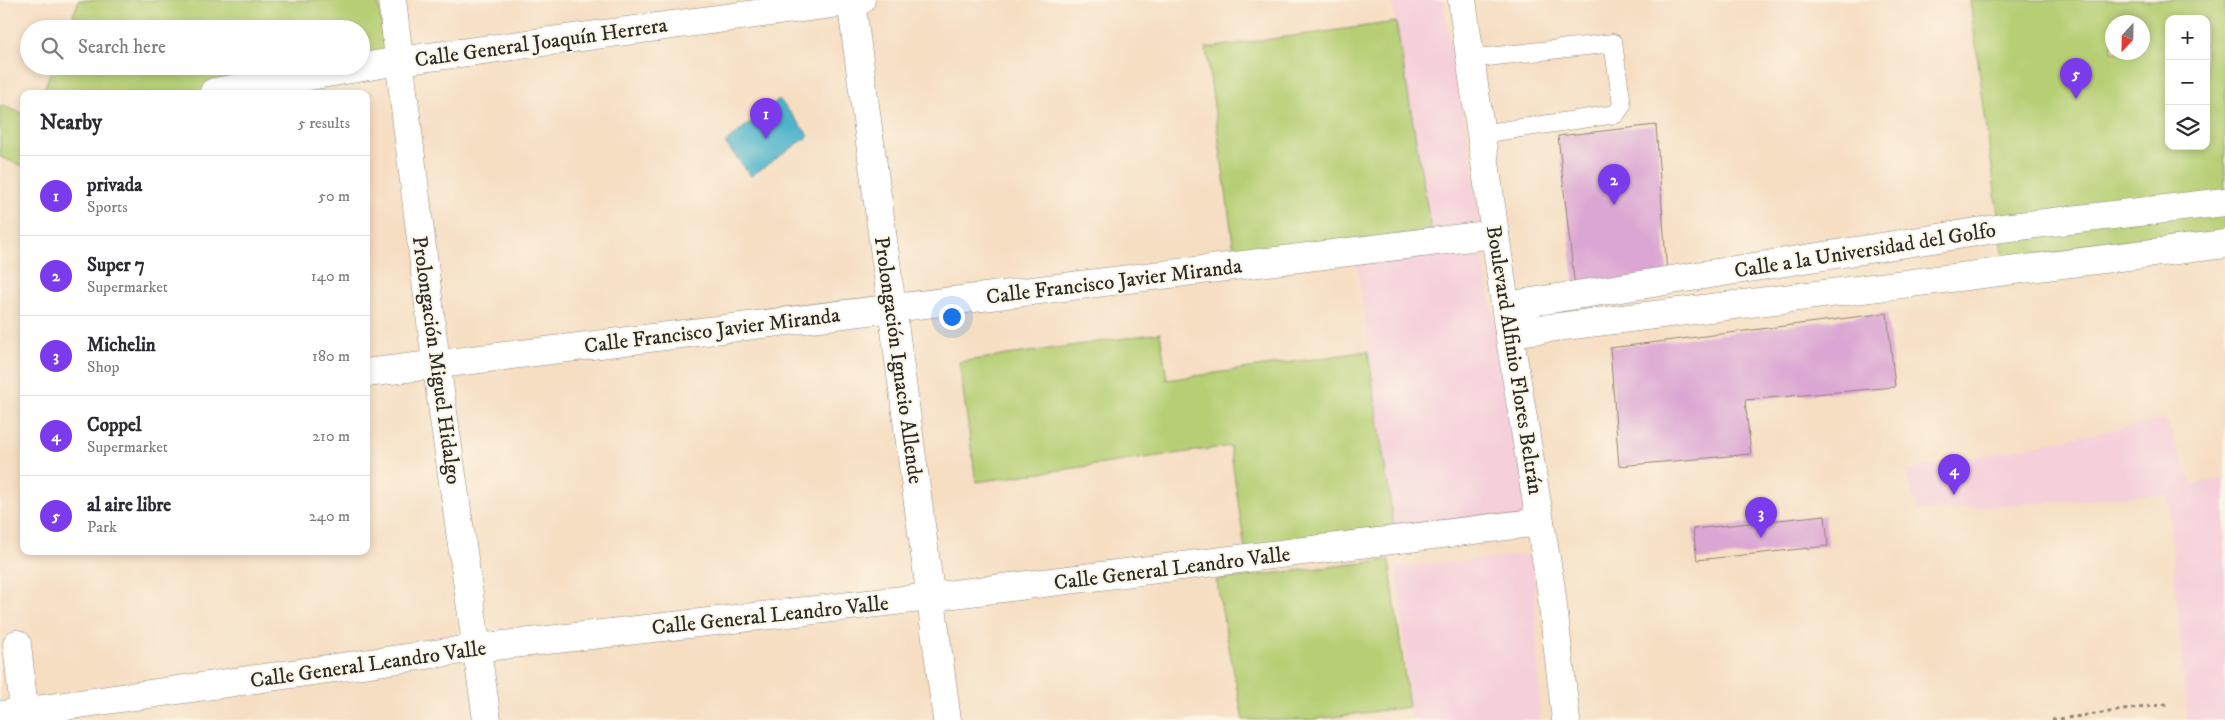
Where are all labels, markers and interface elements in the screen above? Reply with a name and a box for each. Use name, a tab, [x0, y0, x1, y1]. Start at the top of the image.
street label: Calle General Joaquín Herrera	[413, 12, 669, 74]
north arrow	[2105, 15, 2150, 60]
map controls	[2165, 15, 2210, 150]
button: +	[2165, 15, 2210, 60]
search box	[20, 20, 370, 75]
icon: search	[38, 34, 66, 62]
text: Search here	[78, 36, 166, 59]
pin: 5	[2060, 58, 2092, 99]
button: −	[2165, 60, 2210, 105]
pin: 1	[750, 98, 782, 139]
button: layers	[2165, 105, 2210, 150]
text: Nearby	[40, 110, 102, 136]
text: 5 results	[298, 113, 350, 133]
pin: 2	[1598, 164, 1630, 205]
text: privada	[87, 174, 142, 197]
text: 1	[53, 186, 59, 206]
text: 50 m	[318, 186, 350, 206]
text: Sports	[87, 197, 128, 217]
street label: Calle a la Universidad del Golfo	[1733, 217, 1998, 285]
street label: Boulevard Alfinio Flores Beltrán	[1480, 224, 1548, 497]
street label: Prolongación Miguel Hidalgo	[406, 234, 466, 486]
street label: Prolongación Ignacio Allende	[868, 235, 928, 486]
street label: Calle Francisco Javier Miranda	[985, 253, 1244, 311]
text: Super 7	[87, 254, 145, 277]
text: 2	[52, 266, 60, 286]
text: 140 m	[311, 266, 350, 286]
text: Supermarket	[87, 277, 168, 297]
street label: Calle Francisco Javier Miranda	[583, 302, 842, 360]
your location	[939, 304, 965, 330]
text: Michelin	[87, 334, 156, 357]
text: 3	[53, 346, 59, 366]
text: 180 m	[312, 346, 350, 366]
text: Shop	[87, 357, 120, 377]
text: Coppel	[87, 414, 142, 437]
text: 4	[51, 426, 61, 446]
text: 210 m	[312, 426, 350, 446]
text: Supermarket	[87, 437, 168, 457]
pin: 4	[1938, 454, 1970, 495]
text: al aire libre	[87, 494, 171, 517]
pin: 3	[1745, 497, 1777, 538]
text: 5	[52, 506, 60, 526]
text: 240 m	[309, 506, 350, 526]
text: Park	[87, 517, 117, 537]
street label: Calle General Leandro Valle	[1052, 542, 1292, 596]
street label: Calle General Leandro Valle	[650, 591, 890, 641]
street label: Calle General Leandro Valle	[249, 636, 488, 694]

